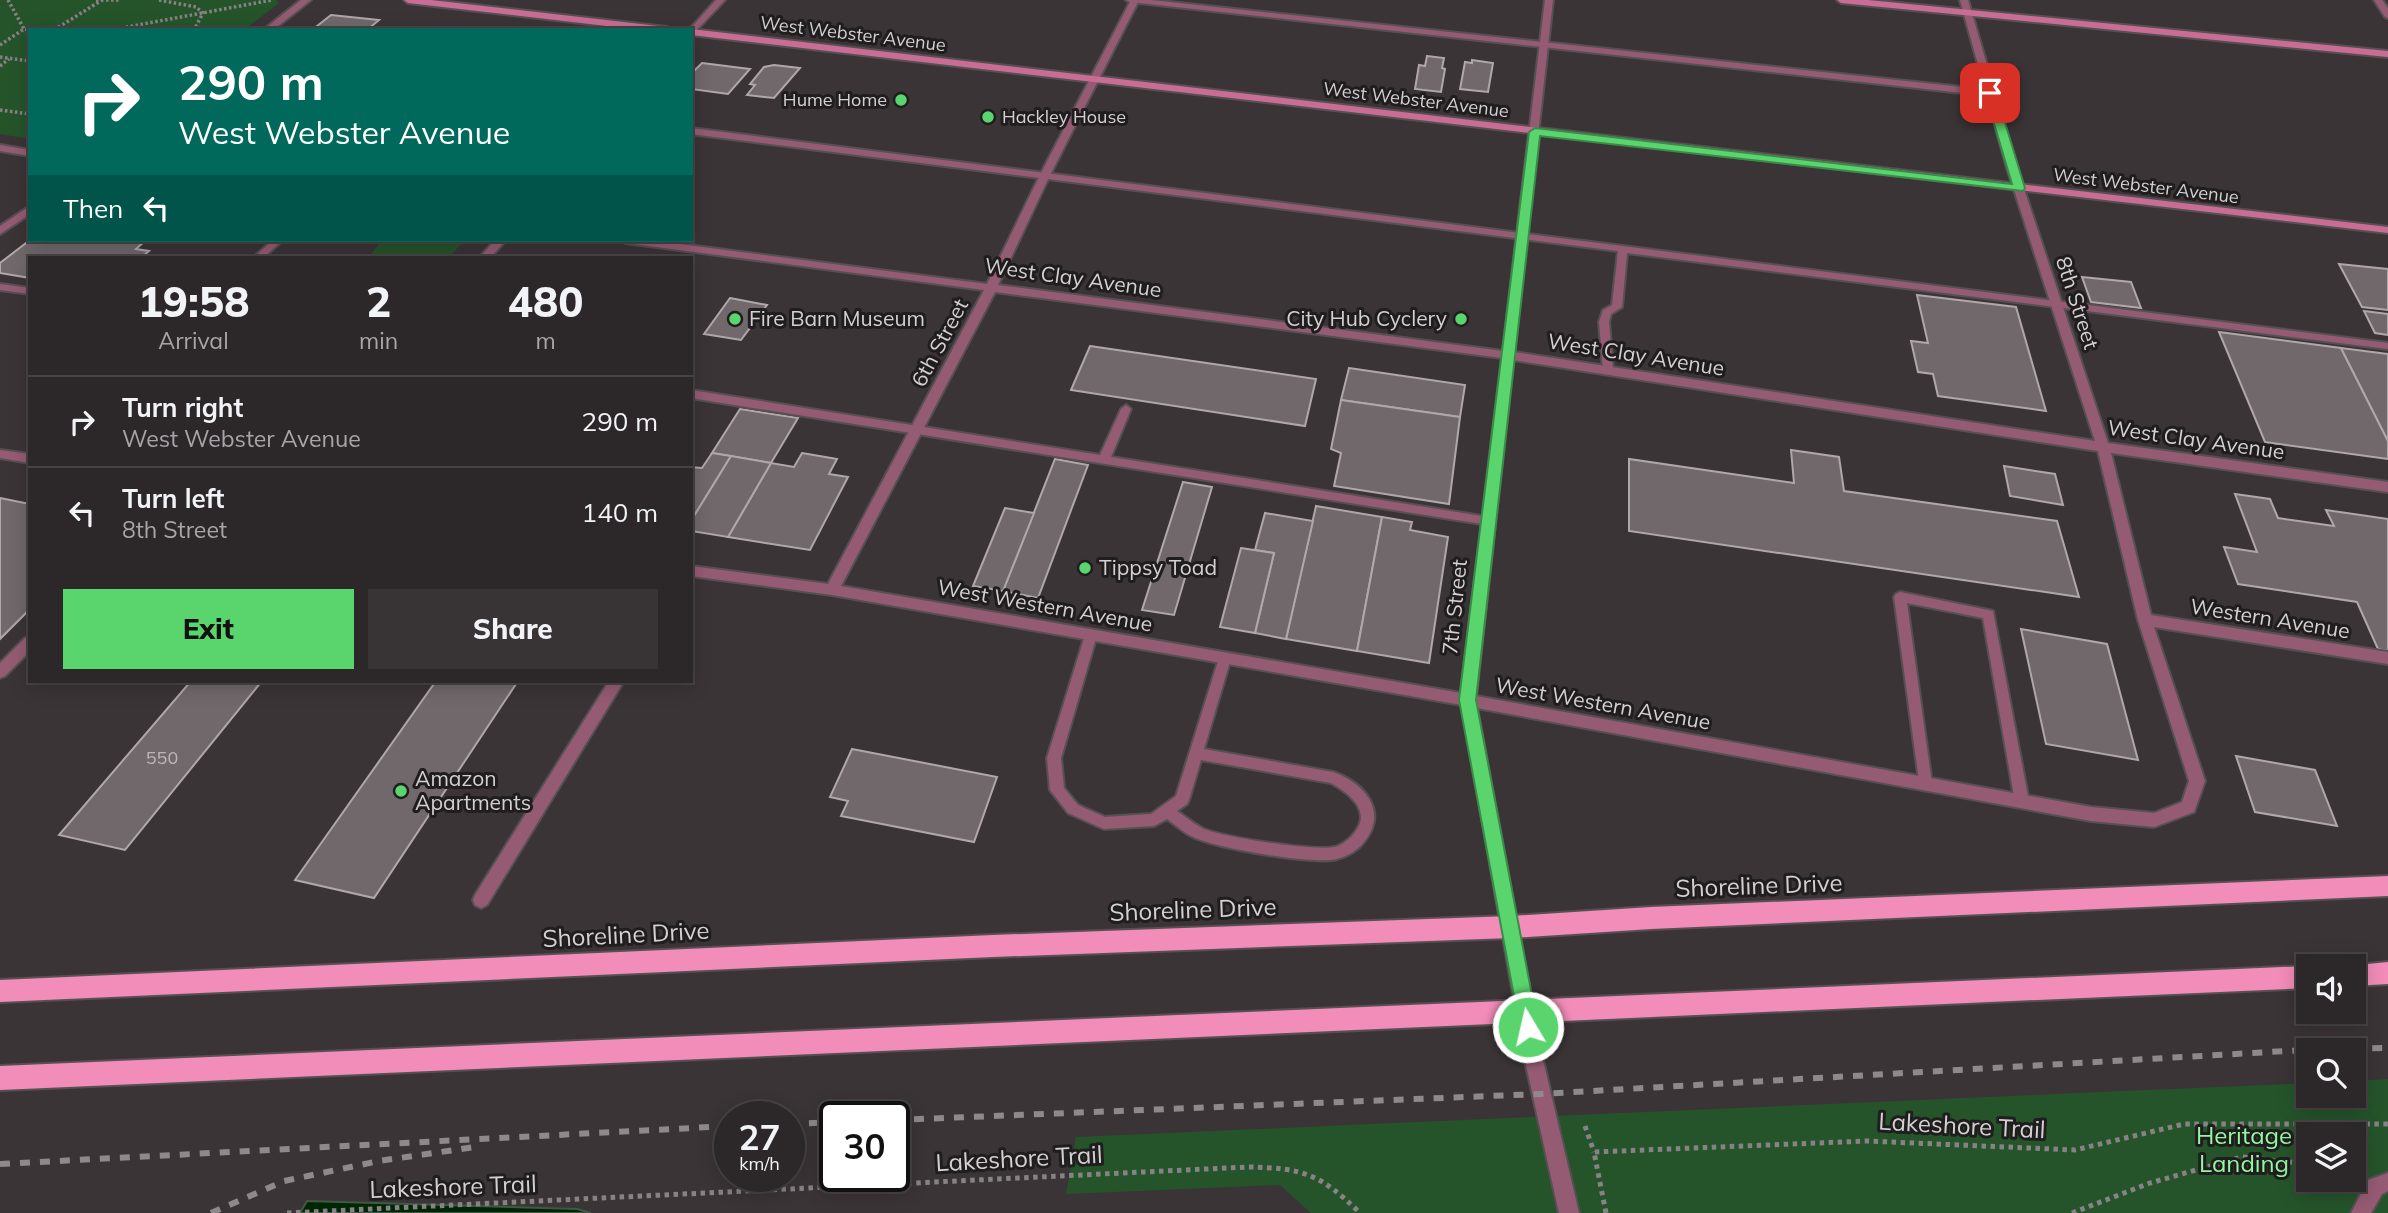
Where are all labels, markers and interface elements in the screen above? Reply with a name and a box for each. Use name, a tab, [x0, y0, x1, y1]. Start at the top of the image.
street label: West Webster Avenue	[759, 11, 947, 56]
text: 290 m	[178, 51, 324, 112]
icon: right	[63, 56, 154, 147]
pin	[1960, 63, 2020, 123]
icon: arrive	[1971, 74, 2009, 112]
street label: West Webster Avenue	[1322, 77, 1510, 122]
place label: Hume Home	[783, 88, 887, 111]
marker: Hume Home	[893, 92, 909, 108]
place label: Hackley House	[1002, 105, 1126, 128]
marker: Hackley House	[980, 109, 996, 125]
text: West Webster Avenue	[178, 112, 510, 152]
street label: West Webster Avenue	[2052, 163, 2240, 208]
icon: left	[137, 189, 175, 227]
text: Then	[63, 192, 123, 225]
street label: West Clay Avenue	[983, 252, 1163, 302]
street label: 8th Street	[2051, 253, 2105, 352]
text: 19:58	[138, 275, 249, 328]
text: 2	[366, 275, 391, 328]
text: 480	[508, 275, 583, 328]
street label: 6th Street	[905, 294, 973, 391]
place label: Fire Barn Museum	[749, 305, 925, 331]
place label: City Hub Cyclery	[1286, 305, 1447, 331]
marker: Fire Barn Museum	[727, 311, 743, 327]
marker: City Hub Cyclery	[1453, 311, 1469, 327]
text: Arrival	[158, 326, 229, 355]
text: min	[359, 326, 398, 355]
text: m	[535, 326, 556, 355]
street label: West Clay Avenue	[1546, 327, 1726, 381]
text: Turn right	[122, 391, 243, 424]
icon: right	[63, 403, 101, 441]
text: 290 m	[582, 405, 658, 438]
street label: West Clay Avenue	[2106, 414, 2286, 464]
text: West Webster Avenue	[122, 424, 361, 453]
text: Turn left	[122, 482, 224, 515]
icon: left	[63, 494, 101, 532]
text: 140 m	[582, 496, 658, 529]
text: 8th Street	[122, 515, 227, 544]
place label: Tippsy Toad	[1099, 554, 1217, 580]
street label: 7th Street	[1436, 558, 1472, 656]
marker: Tippsy Toad	[1077, 560, 1093, 576]
street label: West Western Avenue	[936, 573, 1155, 637]
button: Exit	[63, 589, 354, 669]
button: Share	[368, 589, 658, 669]
street label: Western Avenue	[2189, 593, 2352, 643]
street label: West Western Avenue	[1494, 671, 1713, 735]
house number: 550	[146, 746, 178, 769]
place label: Amazon Apartments	[415, 765, 531, 815]
marker: Amazon Apartments	[393, 783, 409, 799]
street label: Shoreline Drive	[1675, 867, 1843, 903]
street label: Shoreline Drive	[1109, 891, 1277, 927]
street label: Shoreline Drive	[542, 915, 710, 953]
map controls	[2296, 954, 2366, 1192]
button: sound	[2296, 954, 2366, 1024]
position arrow	[1491, 990, 1565, 1064]
button: search	[2296, 1038, 2366, 1108]
speed limit sign: 30	[819, 1101, 910, 1192]
street label: Lakeshore Trail	[1878, 1106, 2046, 1144]
text: 27	[738, 1115, 781, 1159]
park label: Heritage Landing	[2196, 1120, 2292, 1178]
button: layers	[2296, 1122, 2366, 1192]
street label: Lakeshore Trail	[935, 1139, 1103, 1177]
text: km/h	[739, 1152, 780, 1175]
street label: Lakeshore Trail	[369, 1168, 537, 1204]

